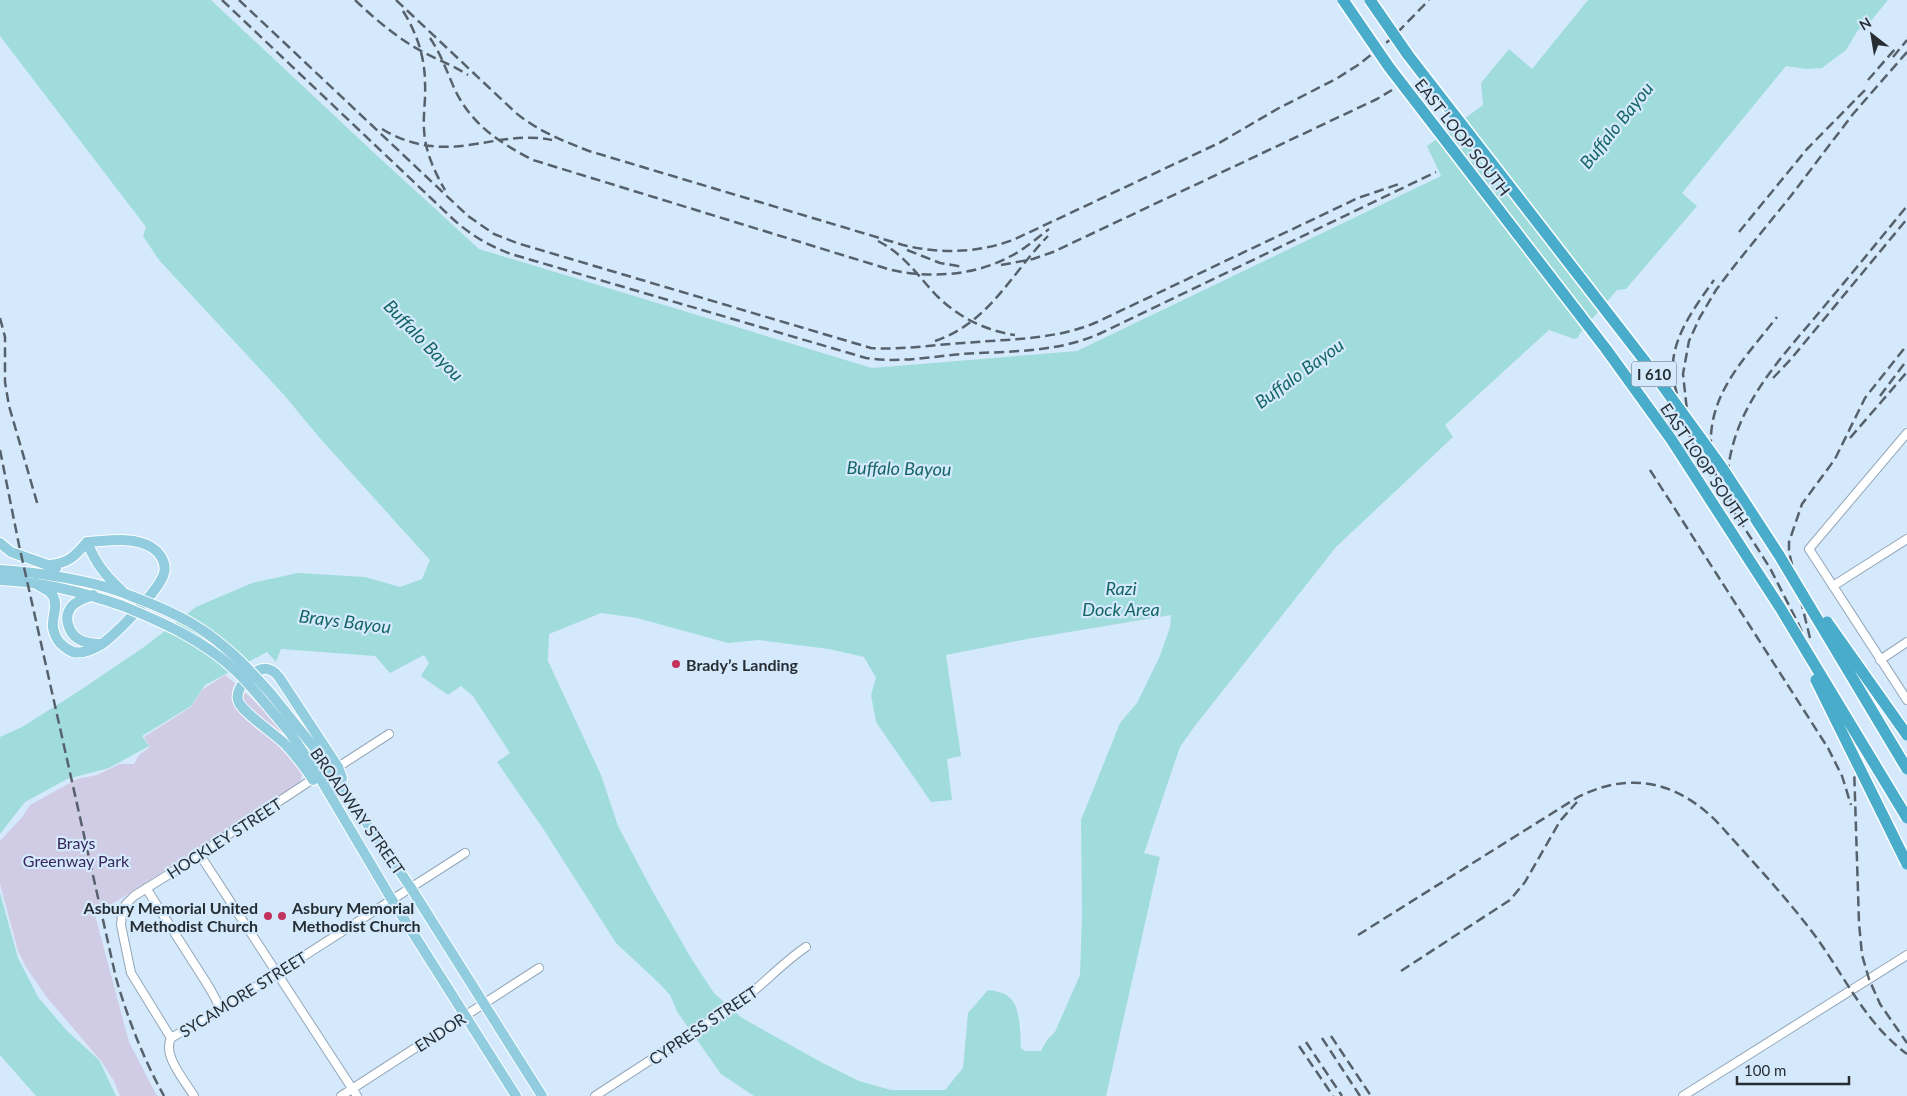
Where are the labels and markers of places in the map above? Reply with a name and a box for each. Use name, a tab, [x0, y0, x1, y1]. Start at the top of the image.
place label: Brady’s Landing	[686, 655, 799, 674]
marker: Brady’s Landing	[670, 658, 682, 670]
place label: Asbury Memorial United Methodist Church	[83, 898, 258, 935]
place label: Asbury Memorial Methodist Church	[291, 898, 421, 935]
marker: Asbury Memorial United Methodist Church	[262, 910, 274, 922]
marker: Asbury Memorial Methodist Church	[276, 910, 288, 922]

